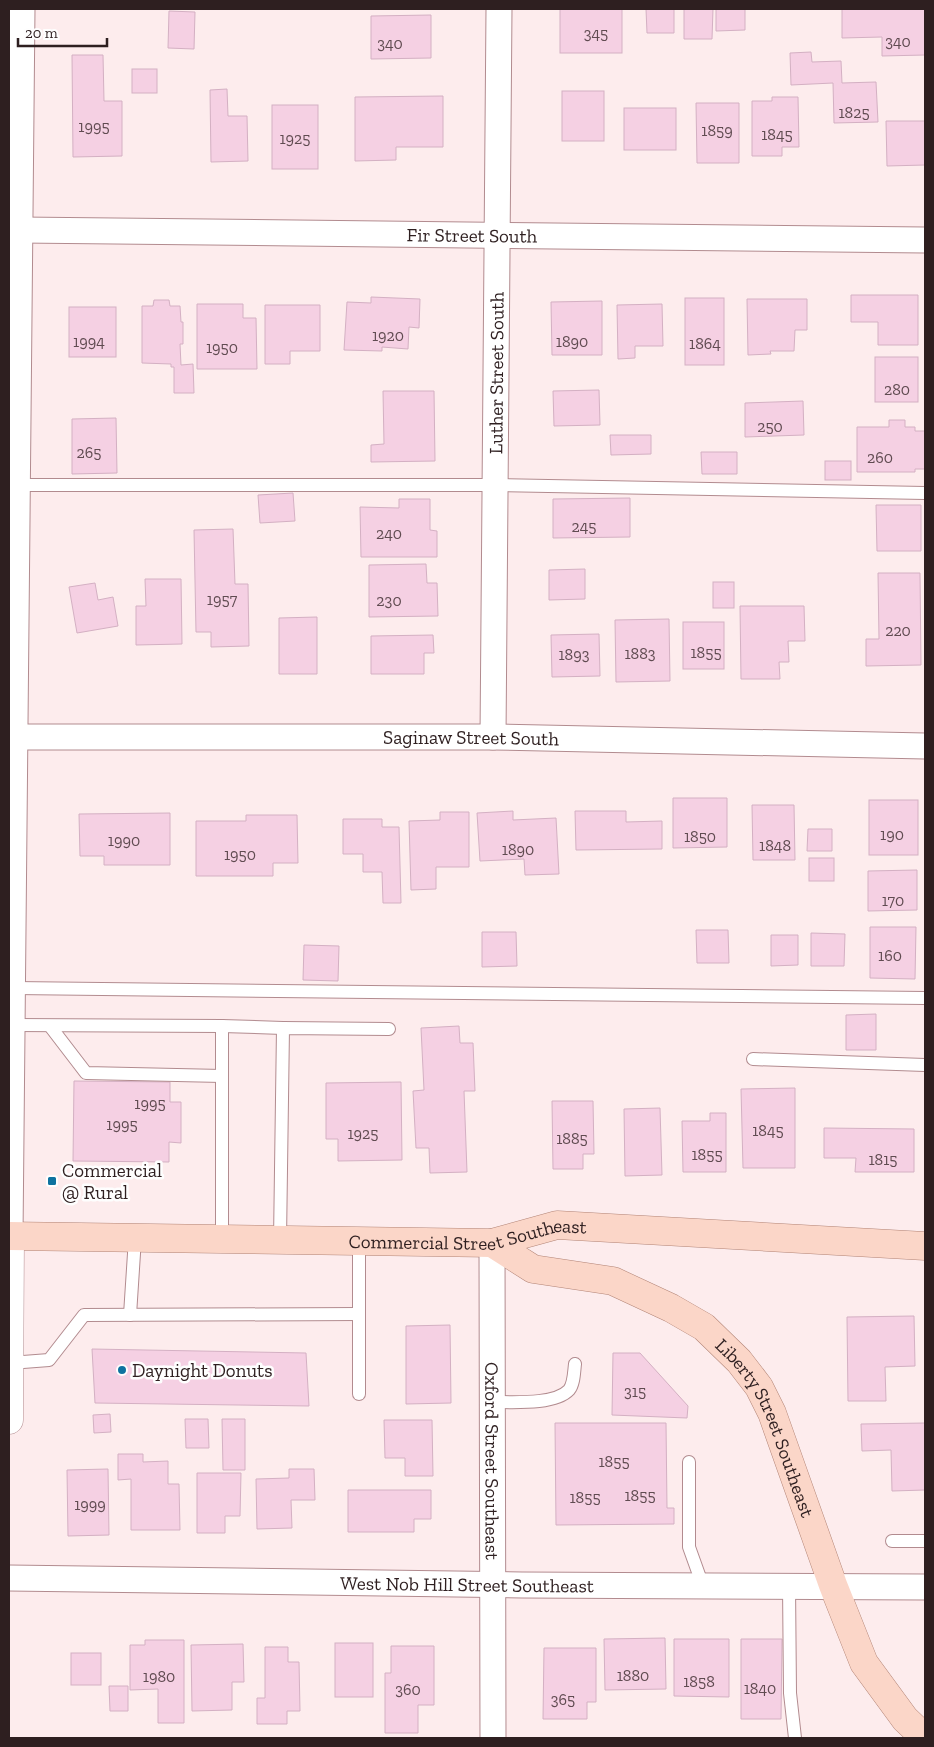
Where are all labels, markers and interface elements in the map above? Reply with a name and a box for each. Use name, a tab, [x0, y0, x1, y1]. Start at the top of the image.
scale bar	[18, 15, 106, 47]
text: 20 m	[25, 24, 58, 42]
house number: 345	[584, 24, 608, 43]
house number: 340	[885, 32, 911, 51]
house number: 340	[377, 34, 403, 53]
house number: 1825	[838, 103, 870, 122]
house number: 1995	[78, 117, 110, 136]
house number: 1859	[701, 121, 733, 140]
house number: 1845	[761, 125, 793, 144]
house number: 1925	[279, 129, 311, 148]
street label: Fir Street South	[407, 223, 538, 247]
street label: Luther Street South	[484, 291, 508, 454]
house number: 1920	[372, 326, 404, 345]
house number: 1994	[73, 332, 105, 351]
house number: 1890	[556, 332, 588, 351]
house number: 1864	[689, 334, 721, 353]
house number: 1950	[206, 338, 238, 357]
house number: 280	[884, 380, 910, 399]
house number: 250	[757, 417, 783, 436]
house number: 265	[77, 443, 101, 462]
house number: 260	[867, 448, 893, 467]
house number: 245	[571, 517, 597, 536]
house number: 240	[376, 524, 402, 543]
house number: 1957	[207, 590, 238, 609]
house number: 230	[376, 591, 402, 610]
house number: 220	[885, 621, 911, 640]
house number: 1855	[690, 643, 722, 662]
house number: 1883	[624, 644, 656, 663]
house number: 1893	[558, 645, 590, 664]
street label: Saginaw Street South	[383, 725, 560, 750]
house number: 190	[880, 825, 904, 844]
house number: 1850	[684, 827, 716, 846]
house number: 1990	[108, 831, 140, 850]
house number: 1848	[759, 836, 791, 855]
house number: 1890	[502, 840, 534, 859]
house number: 1950	[224, 845, 256, 864]
house number: 170	[882, 891, 904, 910]
house number: 160	[878, 946, 902, 965]
house number: 1995	[134, 1094, 166, 1113]
house number: 1995	[106, 1115, 138, 1134]
house number: 1845	[752, 1121, 784, 1140]
house number: 1925	[347, 1124, 379, 1143]
house number: 1885	[556, 1129, 588, 1148]
house number: 1855	[691, 1145, 723, 1164]
house number: 1815	[868, 1150, 898, 1169]
place label: Commercial @ Rural	[62, 1159, 162, 1204]
marker: Commercial @ Rural	[46, 1175, 58, 1187]
street label: Commercial Street Southeast	[348, 1213, 587, 1255]
street label: Liberty Street Southeast	[711, 1333, 819, 1520]
place label: Daynight Donuts	[132, 1359, 272, 1382]
street label: Oxford Street Southeast	[481, 1362, 504, 1560]
marker: Daynight Donuts	[116, 1364, 128, 1376]
house number: 315	[624, 1382, 646, 1401]
house number: 1855	[598, 1452, 630, 1471]
house number: 1855	[624, 1486, 656, 1505]
house number: 1855	[569, 1488, 601, 1507]
house number: 1999	[74, 1495, 106, 1514]
street label: West Nob Hill Street Southeast	[340, 1571, 594, 1597]
house number: 1880	[617, 1666, 649, 1685]
house number: 1980	[143, 1667, 175, 1686]
house number: 1858	[683, 1672, 715, 1691]
house number: 1840	[744, 1679, 776, 1698]
house number: 360	[395, 1680, 421, 1699]
house number: 365	[551, 1690, 575, 1709]

